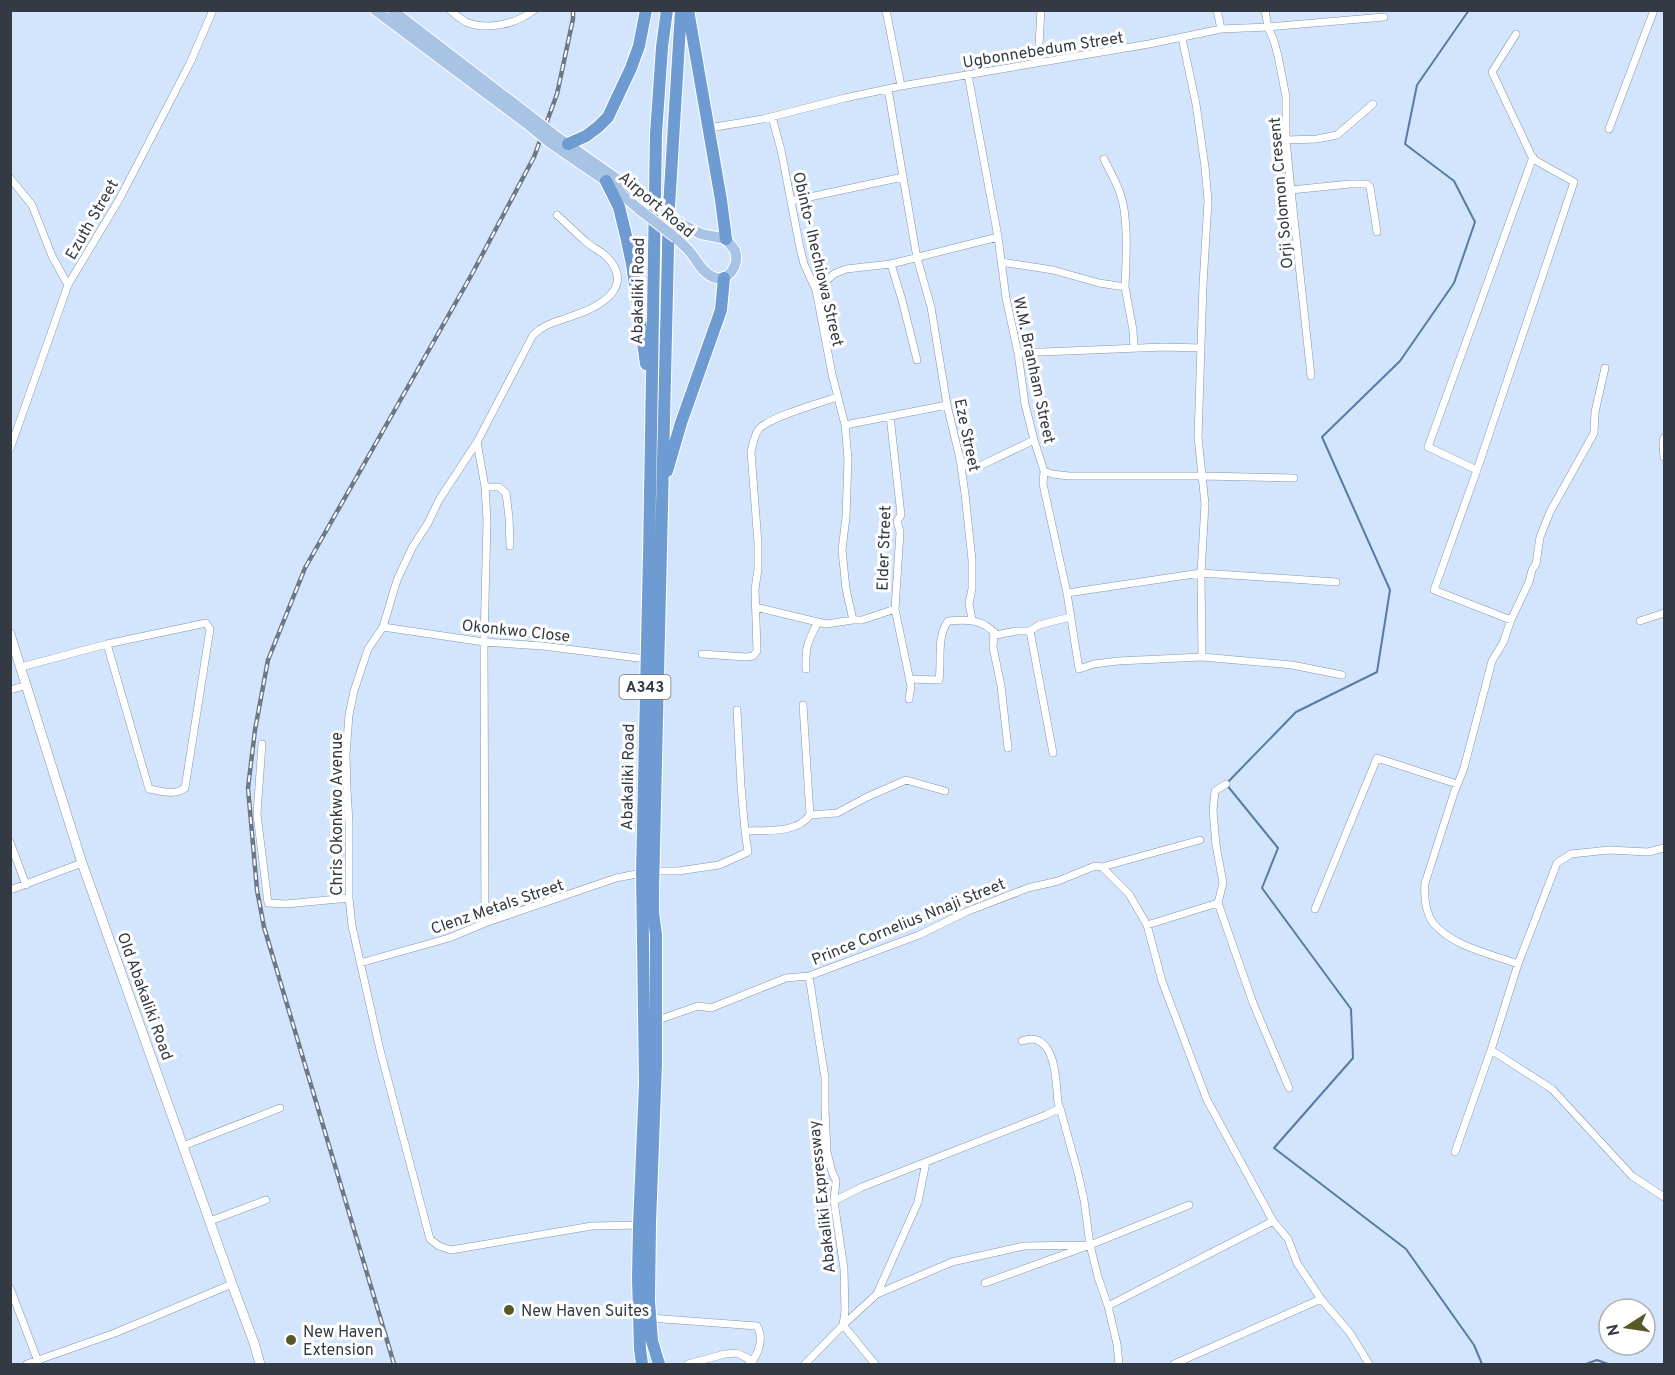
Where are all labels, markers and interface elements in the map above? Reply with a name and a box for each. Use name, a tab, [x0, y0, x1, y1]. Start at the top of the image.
street label: Ugbonnebedum Street	[961, 28, 1125, 74]
street label: Orji Solomon Cresent	[1265, 116, 1299, 269]
street label: Airport Road	[614, 168, 698, 243]
street label: Obinto- Ihechiowa Street	[787, 170, 847, 349]
street label: Ezuth Street	[62, 176, 124, 264]
street label: Abakaliki Road	[628, 238, 650, 345]
street label: W.M. Branham Street	[1008, 295, 1058, 446]
street label: Eze Street	[949, 397, 984, 474]
street label: Elder Street	[874, 505, 896, 591]
street label: Okonkwo Close	[461, 616, 571, 648]
road number: A343	[620, 675, 670, 699]
street label: Abakaliki Road	[618, 724, 640, 831]
street label: Chris Okonkwo Avenue	[328, 732, 348, 896]
street label: Prince Cornelius Nnaji Street	[809, 875, 1008, 971]
street label: Clenz Metals Street	[429, 876, 567, 940]
street label: Old Abakaliki Road	[112, 930, 177, 1063]
street label: Abakaliki Expressway	[805, 1119, 841, 1274]
north arrow	[1597, 1297, 1657, 1357]
place label: New Haven Suites	[521, 1302, 649, 1322]
marker: New Haven Suites	[502, 1303, 516, 1317]
text: N	[1603, 1322, 1625, 1337]
place label: New Haven Extension	[303, 1323, 383, 1361]
marker: New Haven Extension	[284, 1333, 298, 1347]

